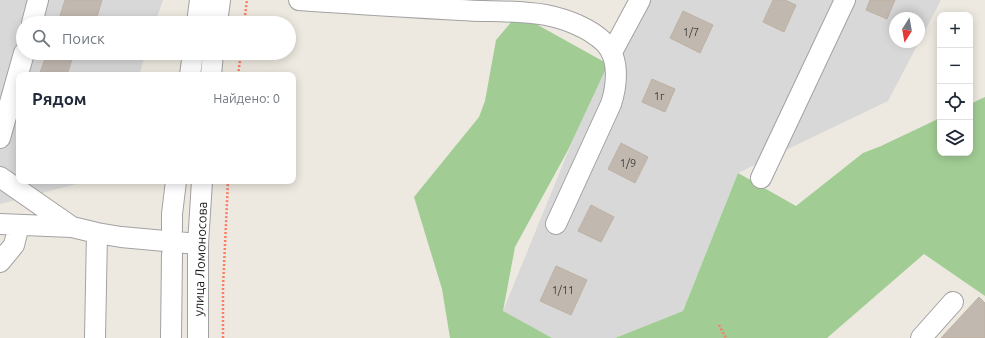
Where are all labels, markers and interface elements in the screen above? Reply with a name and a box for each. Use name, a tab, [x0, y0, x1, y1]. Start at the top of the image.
north arrow	[889, 12, 925, 48]
map controls	[937, 12, 973, 156]
button: +	[937, 12, 973, 48]
search box	[16, 16, 296, 60]
house number: 1/7	[683, 26, 699, 38]
icon: search	[30, 27, 52, 49]
text: Поиск	[62, 30, 105, 47]
button: −	[937, 48, 973, 84]
button: locate	[937, 84, 973, 120]
text: Рядом	[32, 89, 87, 108]
house number: 1г	[654, 90, 665, 102]
text: Найдено: 0	[213, 91, 280, 105]
button: layers	[937, 120, 973, 156]
house number: 1/9	[620, 157, 636, 169]
street label: улица Ломоносова	[191, 201, 209, 317]
house number: 1/11	[552, 284, 574, 296]

